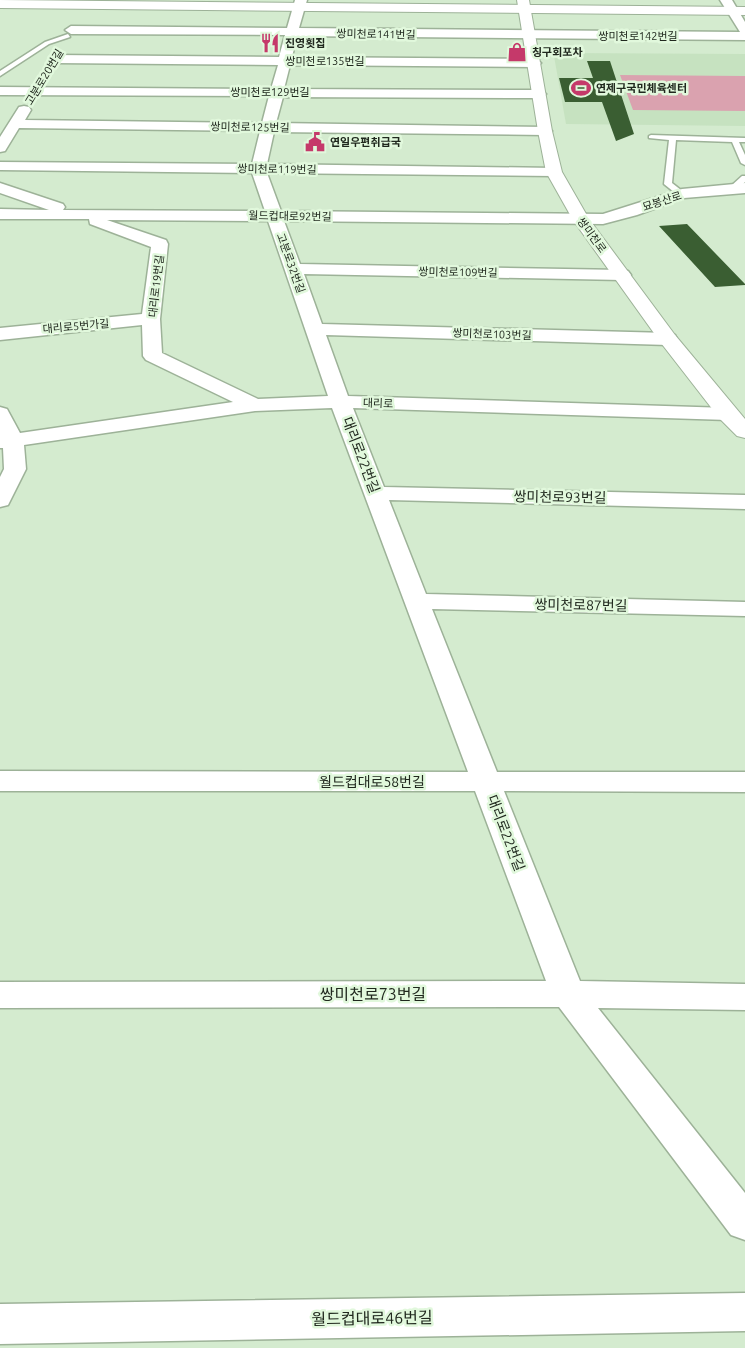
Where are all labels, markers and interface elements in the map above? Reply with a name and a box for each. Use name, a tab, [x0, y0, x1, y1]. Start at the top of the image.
street label: 쌍미천로141번길	[336, 27, 416, 41]
street label: 쌍미천로142번길	[598, 30, 678, 42]
restaurant icon: 진영횟집	[259, 32, 281, 54]
place label: 진영횟집	[285, 37, 325, 49]
shop icon: 칭구회포차	[506, 41, 528, 63]
place label: 칭구회포차	[532, 46, 583, 58]
street label: 고분로20번길	[23, 47, 65, 107]
street label: 쌍미천로135번길	[285, 55, 365, 67]
sports icon: 연제구국민체육센터	[570, 77, 592, 99]
place label: 연제구국민체육센터	[596, 82, 687, 94]
street label: 쌍미천로129번길	[230, 86, 310, 98]
street label: 쌍미천로125번길	[210, 120, 290, 134]
public building icon: 연일우편취급국	[304, 131, 326, 153]
place label: 연일우편취급국	[330, 136, 401, 148]
street label: 쌍미천로119번길	[237, 162, 317, 176]
street label: 묘봉산로	[641, 189, 683, 213]
street label: 월드컵대로92번길	[248, 209, 332, 223]
street label: 쌍미천로	[575, 215, 609, 255]
street label: 고분로32번길	[275, 231, 307, 295]
street label: 대리로19번길	[146, 254, 166, 318]
street label: 쌍미천로109번길	[418, 265, 498, 279]
street label: 대리로5번가길	[42, 317, 110, 335]
street label: 쌍미천로103번길	[452, 327, 532, 341]
street label: 대리로	[363, 396, 393, 410]
street label: 대리로22번길	[339, 415, 383, 495]
street label: 쌍미천로93번길	[513, 488, 607, 506]
street label: 쌍미천로87번길	[534, 596, 628, 614]
street label: 월드컵대로58번길	[319, 774, 425, 790]
street label: 대리로22번길	[484, 793, 528, 873]
street label: 쌍미천로73번길	[320, 985, 426, 1003]
street label: 월드컵대로46번길	[311, 1308, 433, 1328]

